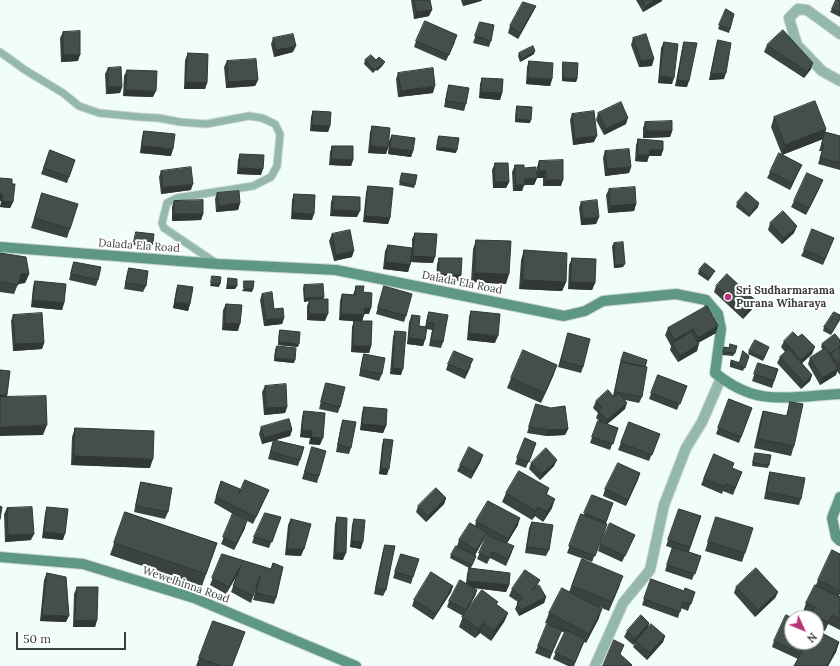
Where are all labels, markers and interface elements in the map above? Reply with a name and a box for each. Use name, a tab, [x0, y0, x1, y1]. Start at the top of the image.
street label: Dalada Ela Road	[98, 237, 180, 255]
street label: Dalada Ela Road	[421, 269, 503, 297]
place label: Sri Sudharmarama Purana Wiharaya	[736, 284, 835, 310]
marker: Sri Sudharmarama Purana Wiharaya	[723, 292, 733, 302]
street label: Wewelhinna Road	[141, 564, 231, 606]
north arrow	[784, 610, 824, 650]
scale bar	[18, 624, 128, 650]
text: N	[804, 630, 820, 646]
text: 50 m	[23, 631, 51, 646]

